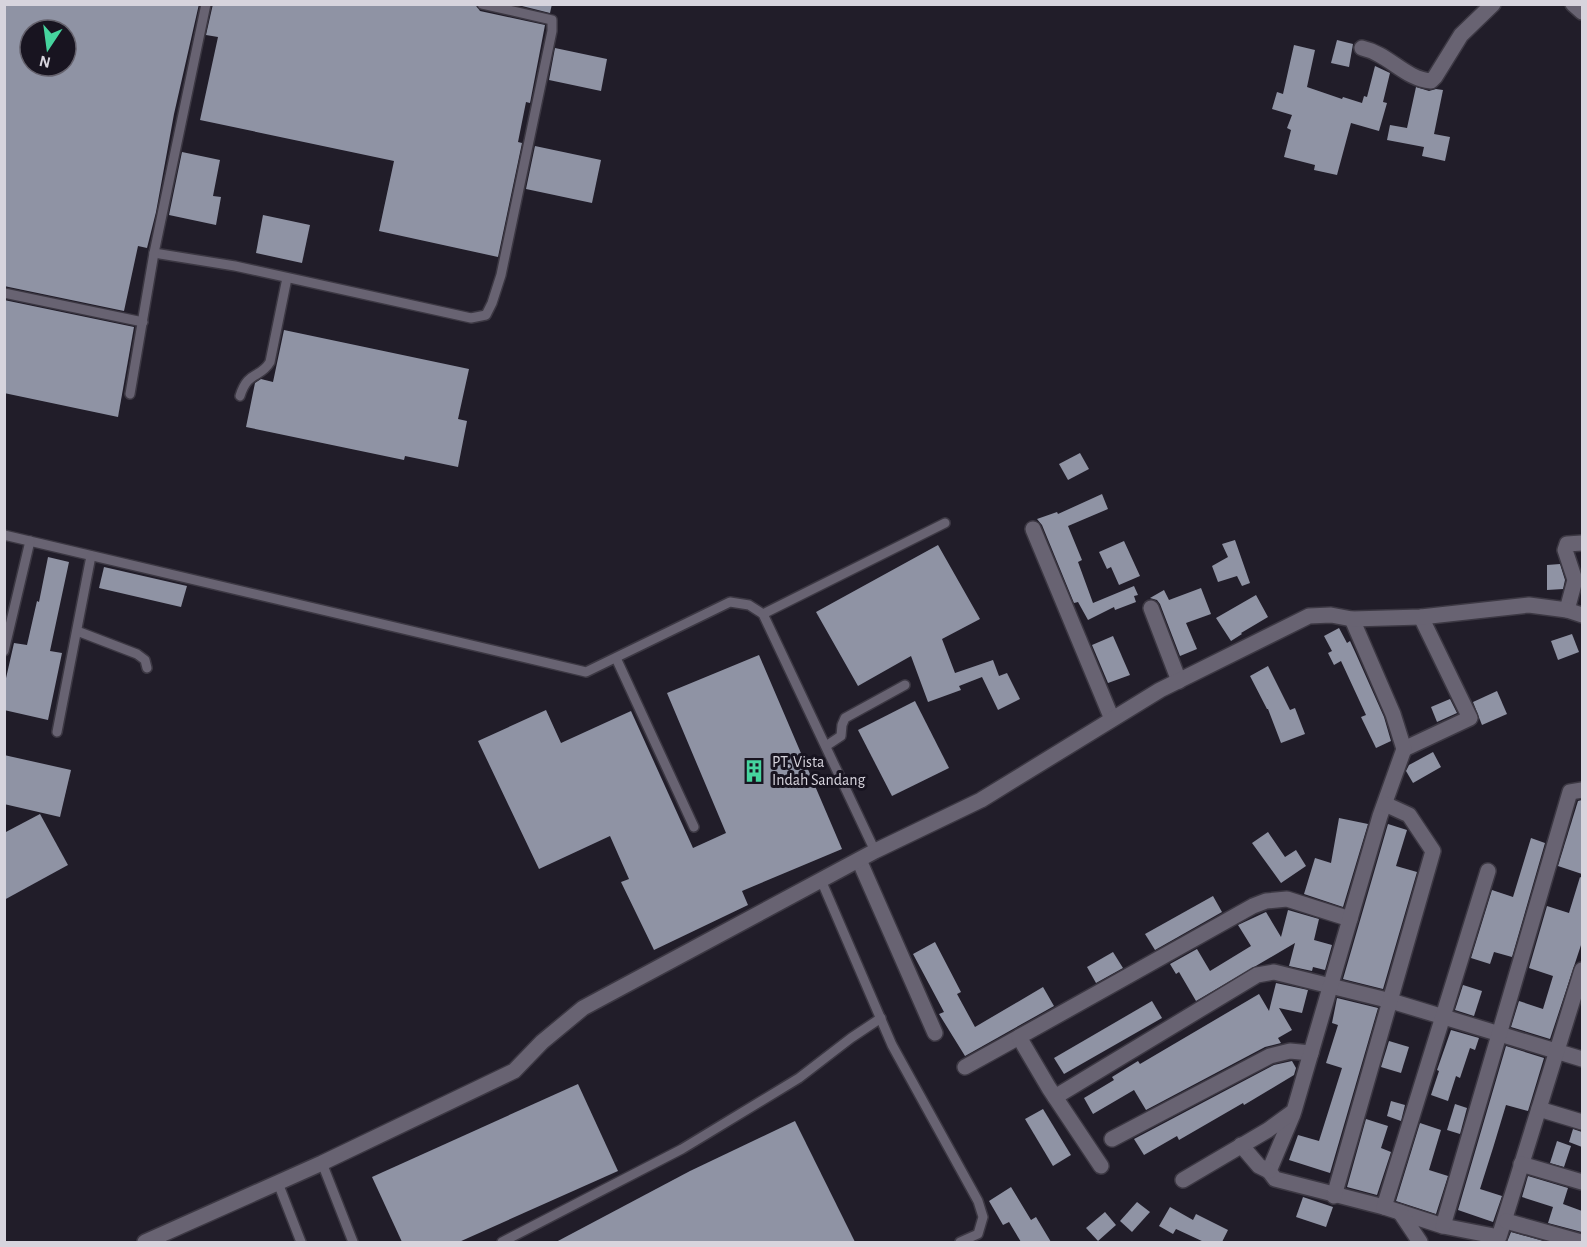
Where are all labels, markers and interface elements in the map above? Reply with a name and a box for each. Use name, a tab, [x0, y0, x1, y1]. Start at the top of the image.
north arrow	[18, 18, 78, 78]
text: N	[38, 53, 52, 71]
place label: PT. Vista Indah Sandang	[772, 754, 866, 788]
building icon: PT. Vista Indah Sandang	[741, 758, 767, 784]

